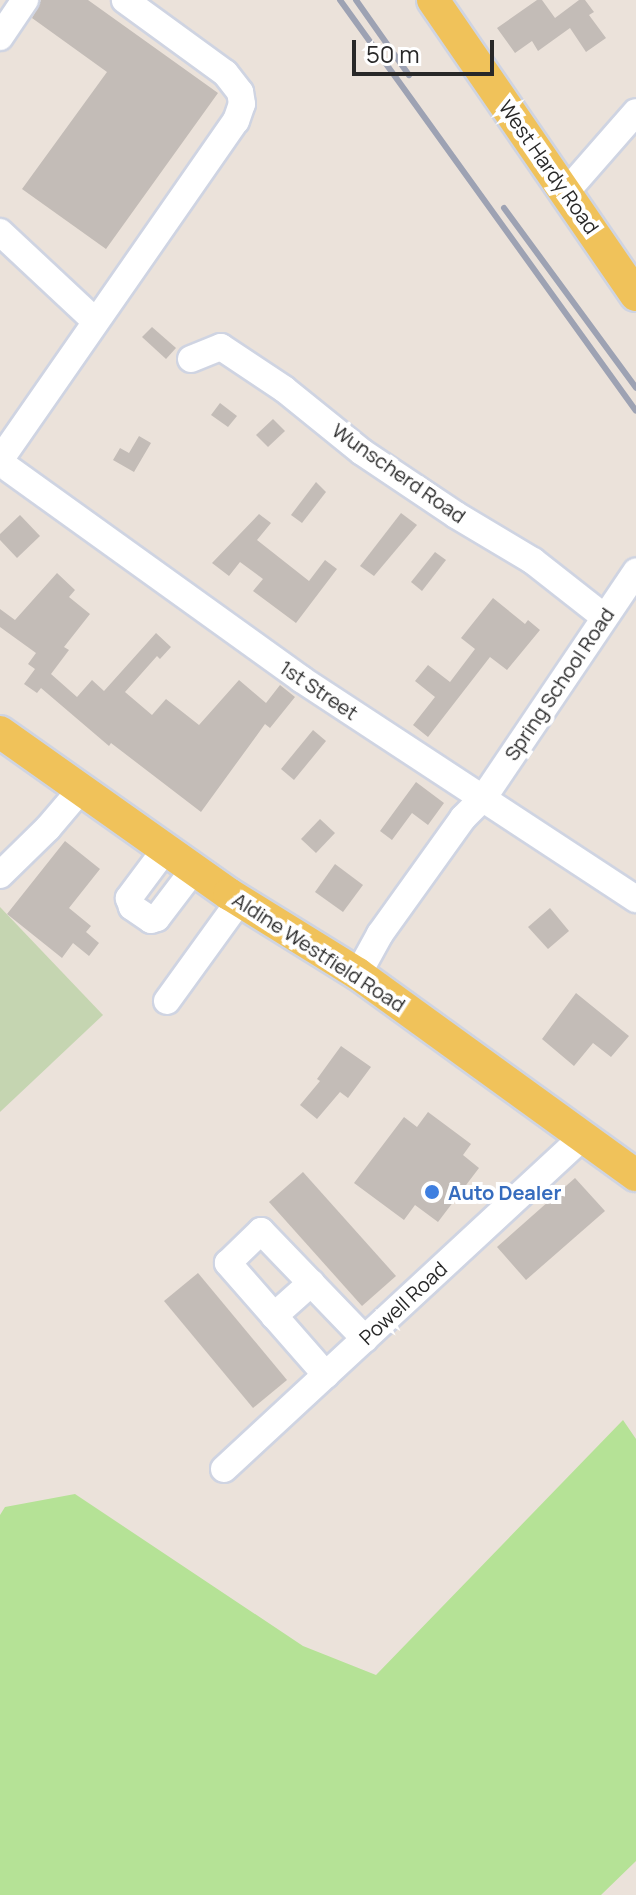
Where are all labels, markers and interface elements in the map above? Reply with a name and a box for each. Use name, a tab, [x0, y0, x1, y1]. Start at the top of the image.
scale bar	[356, 24, 498, 74]
text: 50 m	[366, 37, 420, 70]
street label: West Hardy Road	[494, 96, 604, 238]
street label: Wunscherd Road	[328, 418, 470, 528]
street label: Spring School Road	[499, 603, 619, 765]
street label: 1st Street	[275, 655, 363, 725]
street label: Aldine Westfield Road	[228, 887, 410, 1017]
place label: Auto Dealer	[448, 1180, 561, 1204]
marker: Auto Dealer	[423, 1183, 441, 1201]
street label: Powell Road	[354, 1256, 452, 1350]

